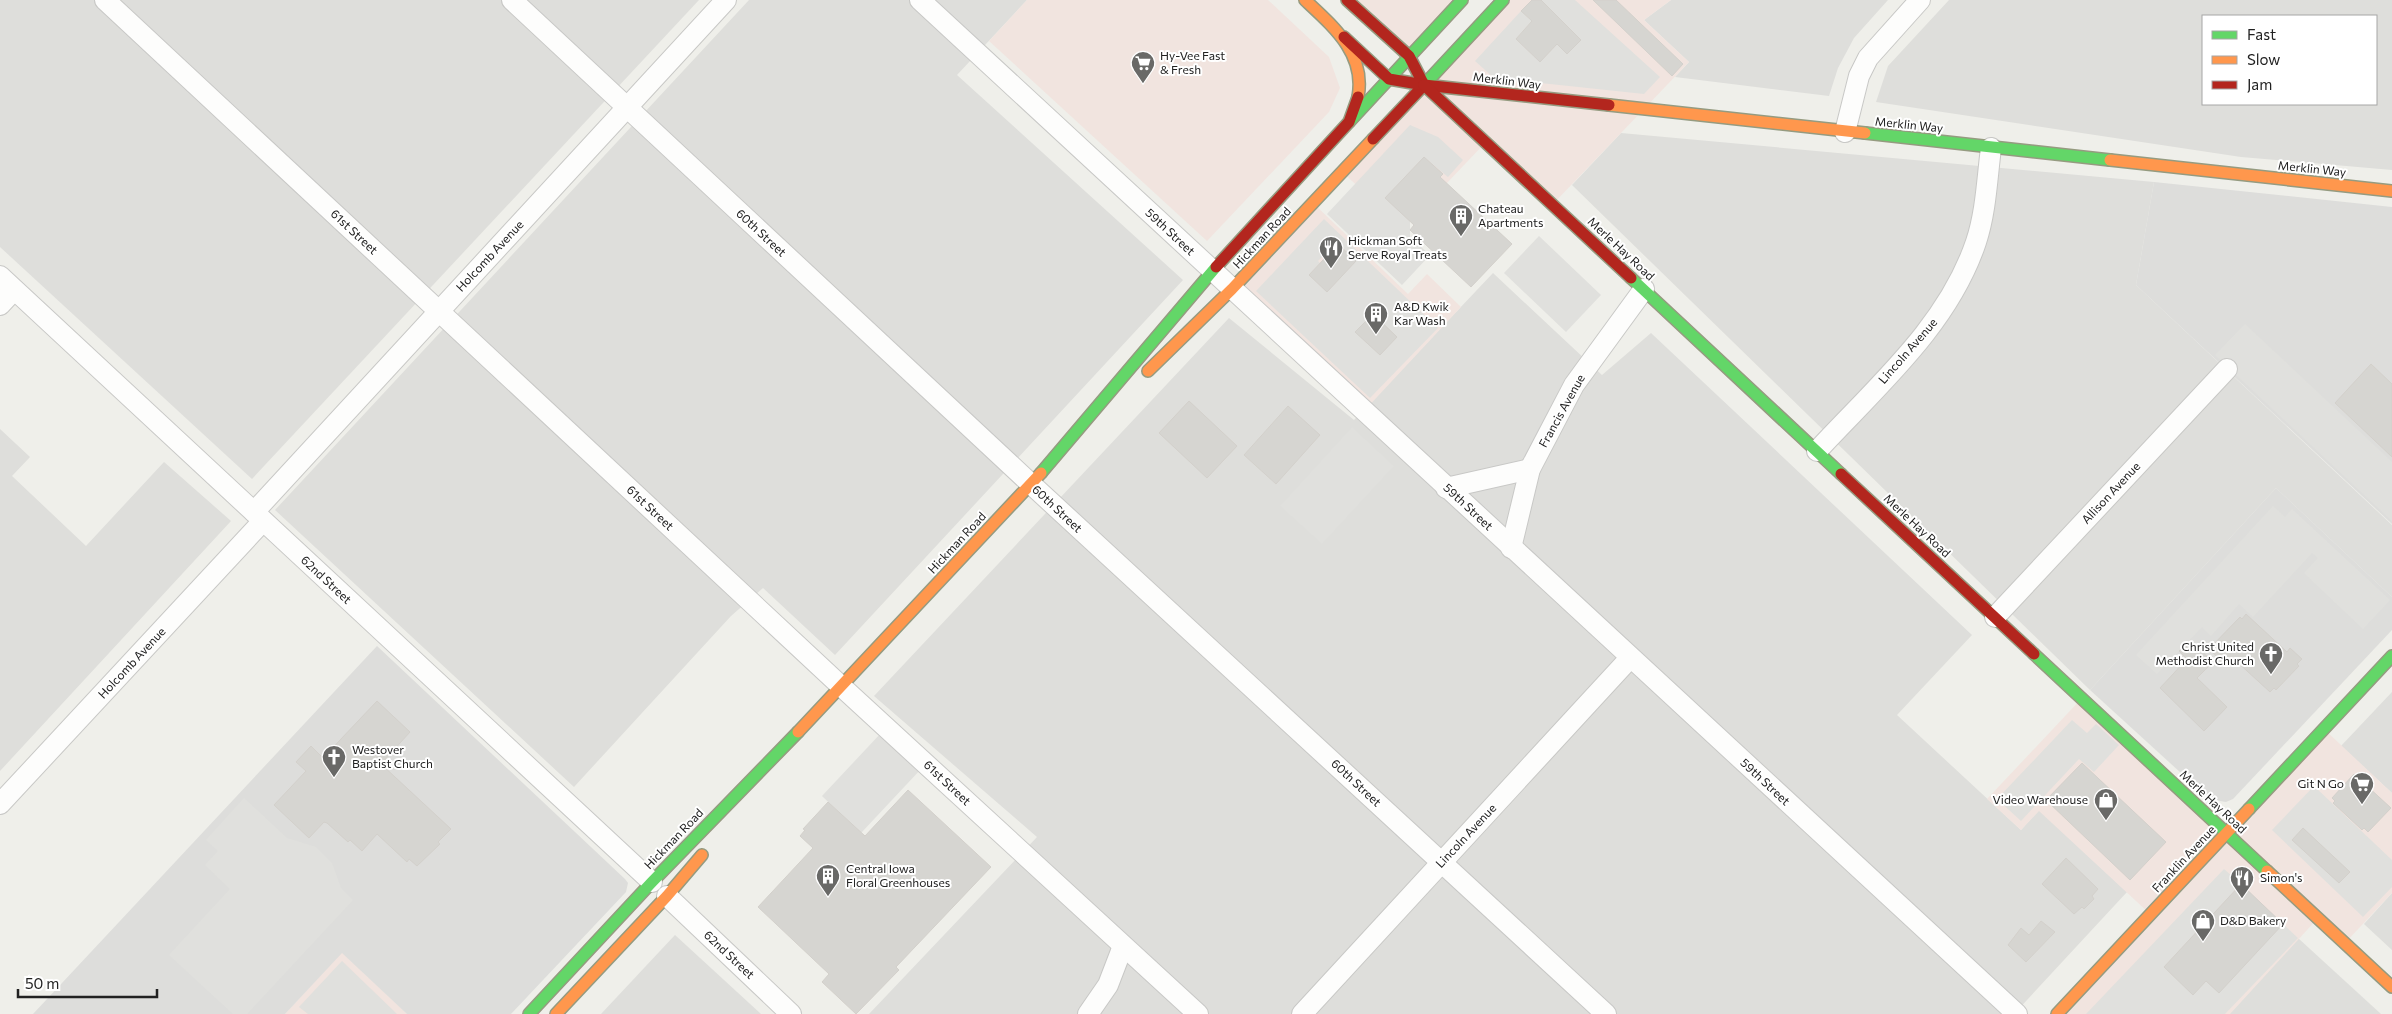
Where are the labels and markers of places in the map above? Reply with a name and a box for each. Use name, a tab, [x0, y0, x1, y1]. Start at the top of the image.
place label: Hy-Vee Fast & Fresh	[1160, 48, 1225, 76]
supermarket icon: Hy-Vee Fast & Fresh	[1130, 50, 1156, 84]
place label: Chateau Apartments	[1478, 201, 1543, 229]
building icon: Chateau Apartments	[1448, 203, 1474, 237]
place label: Hickman Soft Serve Royal Treats	[1348, 233, 1447, 261]
restaurant icon: Hickman Soft Serve Royal Treats	[1318, 235, 1344, 269]
place label: A&D Kwik Kar Wash	[1394, 299, 1450, 327]
building icon: A&D Kwik Kar Wash	[1363, 301, 1389, 335]
place label: Christ United Methodist Church	[2155, 639, 2254, 667]
church icon: Christ United Methodist Church	[2258, 641, 2284, 675]
place label: Westover Baptist Church	[352, 742, 433, 770]
church icon: Westover Baptist Church	[321, 744, 347, 778]
supermarket icon: Git N Go	[2349, 771, 2375, 805]
place label: Git N Go	[2298, 776, 2344, 790]
shop icon: Video Warehouse	[2093, 787, 2119, 821]
place label: Video Warehouse	[1993, 792, 2088, 806]
place label: Central Iowa Floral Greenhouses	[846, 861, 950, 889]
building icon: Central Iowa Floral Greenhouses	[815, 863, 841, 897]
restaurant icon: Simon's	[2229, 865, 2255, 899]
place label: Simon's	[2260, 870, 2303, 884]
shop icon: D&D Bakery	[2190, 908, 2216, 942]
place label: D&D Bakery	[2220, 913, 2286, 927]

